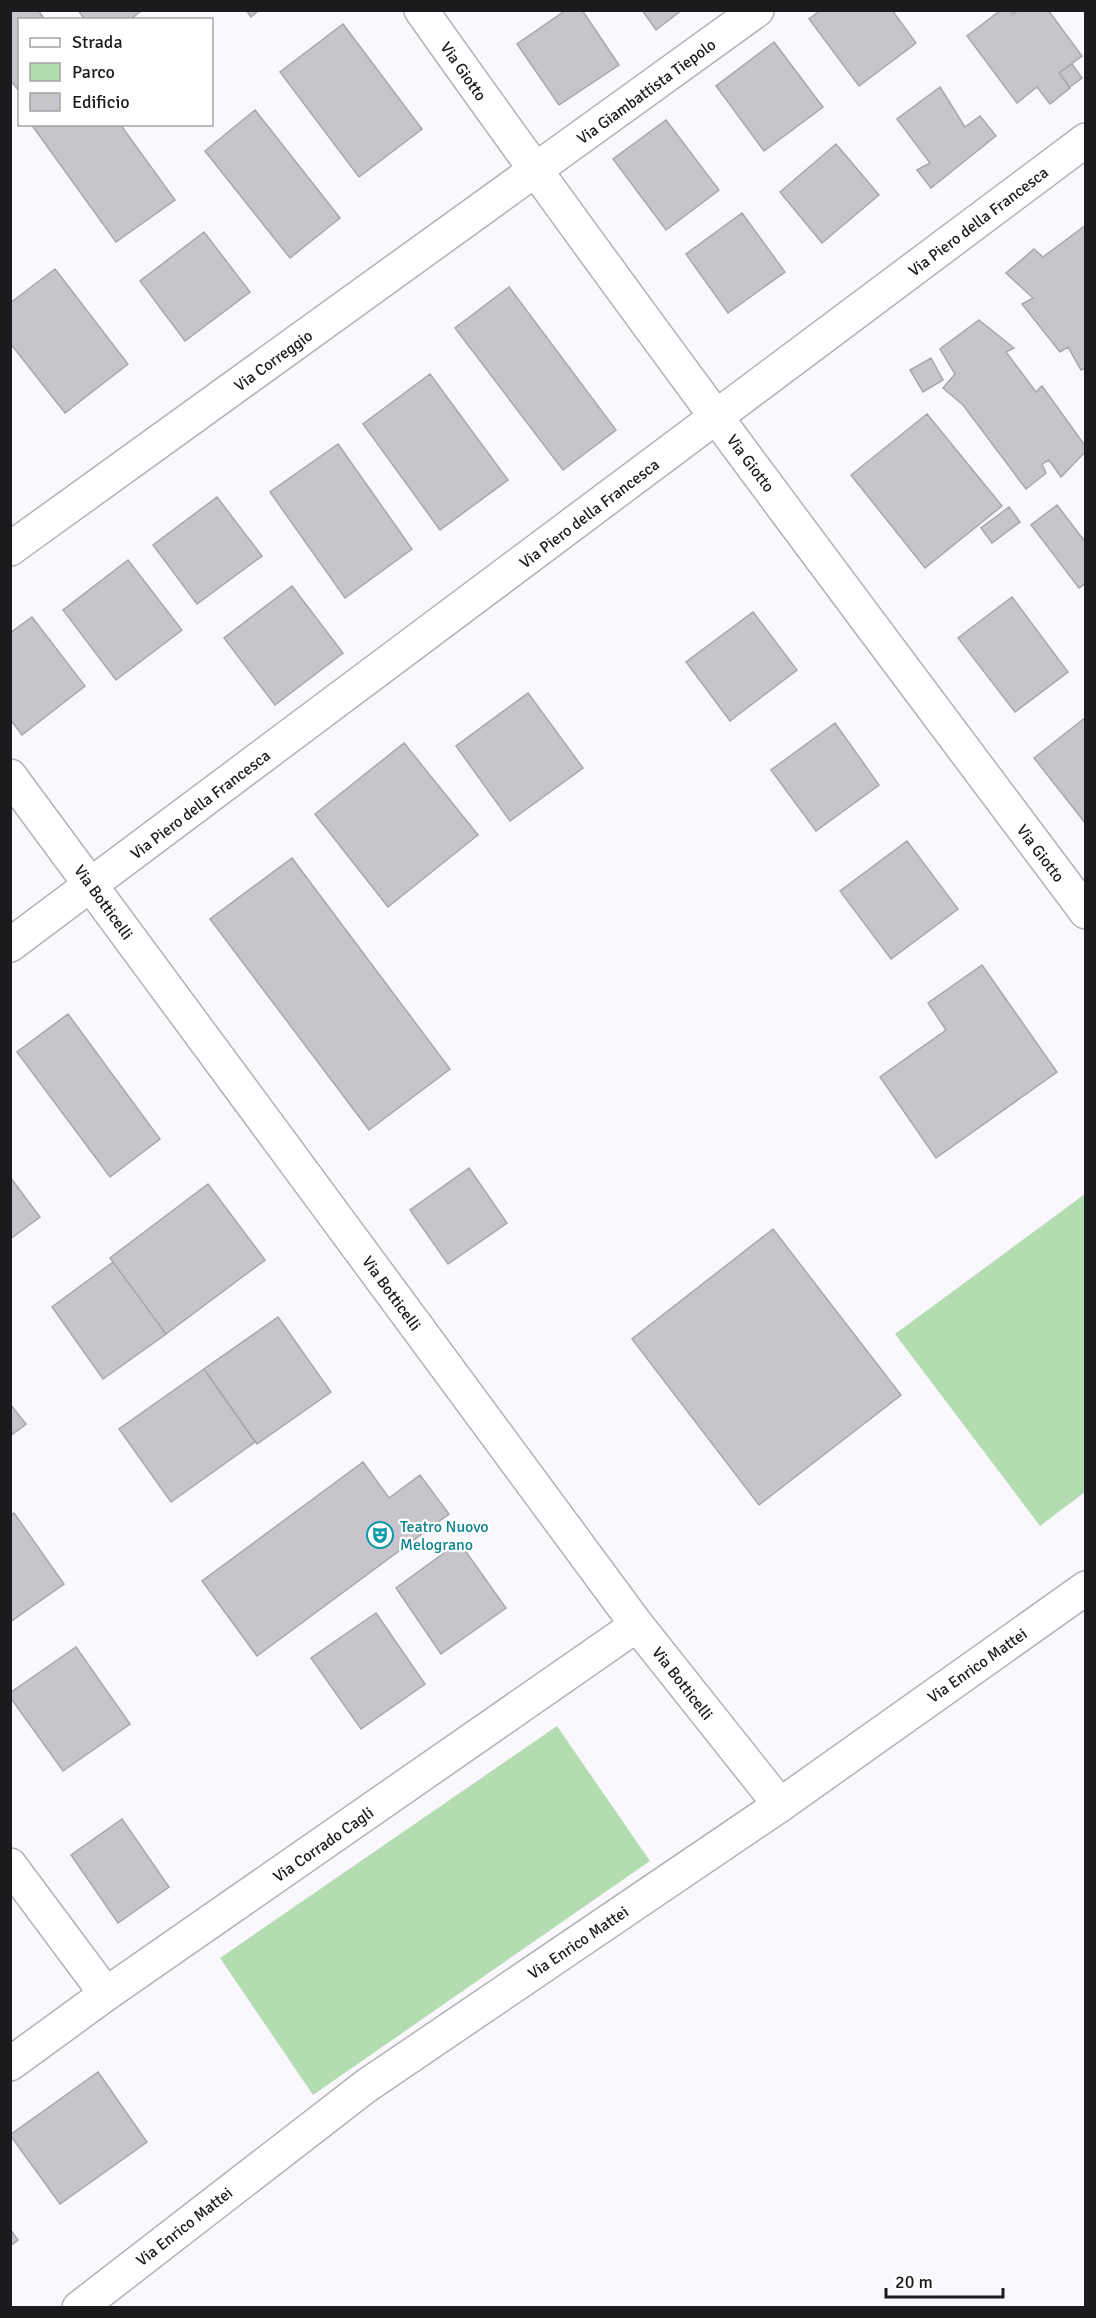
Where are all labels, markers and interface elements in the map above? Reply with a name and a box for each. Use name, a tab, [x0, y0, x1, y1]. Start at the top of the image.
legend	[18, 18, 213, 126]
text: Strada	[72, 31, 123, 53]
street label: Via Giambattista Tiepolo	[573, 35, 720, 149]
street label: Via Giotto	[436, 38, 491, 105]
text: Parco	[72, 61, 115, 83]
text: Edificio	[72, 91, 130, 113]
street label: Via Piero della Francesca	[905, 163, 1053, 281]
street label: Via Correggio	[230, 326, 317, 396]
street label: Via Giotto	[722, 431, 778, 497]
street label: Via Piero della Francesca	[516, 455, 664, 573]
street label: Via Piero della Francesca	[127, 746, 275, 864]
street label: Via Giotto	[1012, 821, 1068, 887]
street label: Via Botticelli	[69, 861, 137, 944]
street label: Via Botticelli	[357, 1252, 425, 1335]
place label: Teatro Nuovo Melograno	[400, 1517, 489, 1555]
theatre icon: Teatro Nuovo Melograno	[365, 1520, 395, 1550]
street label: Via Enrico Mattei	[924, 1624, 1031, 1708]
street label: Via Botticelli	[647, 1643, 717, 1724]
street label: Via Corrado Cagli	[269, 1803, 378, 1887]
street label: Via Enrico Mattei	[524, 1902, 633, 1984]
street label: Via Enrico Mattei	[132, 2183, 237, 2271]
scale bar	[886, 2261, 1003, 2299]
text: 20 m	[895, 2271, 933, 2293]

